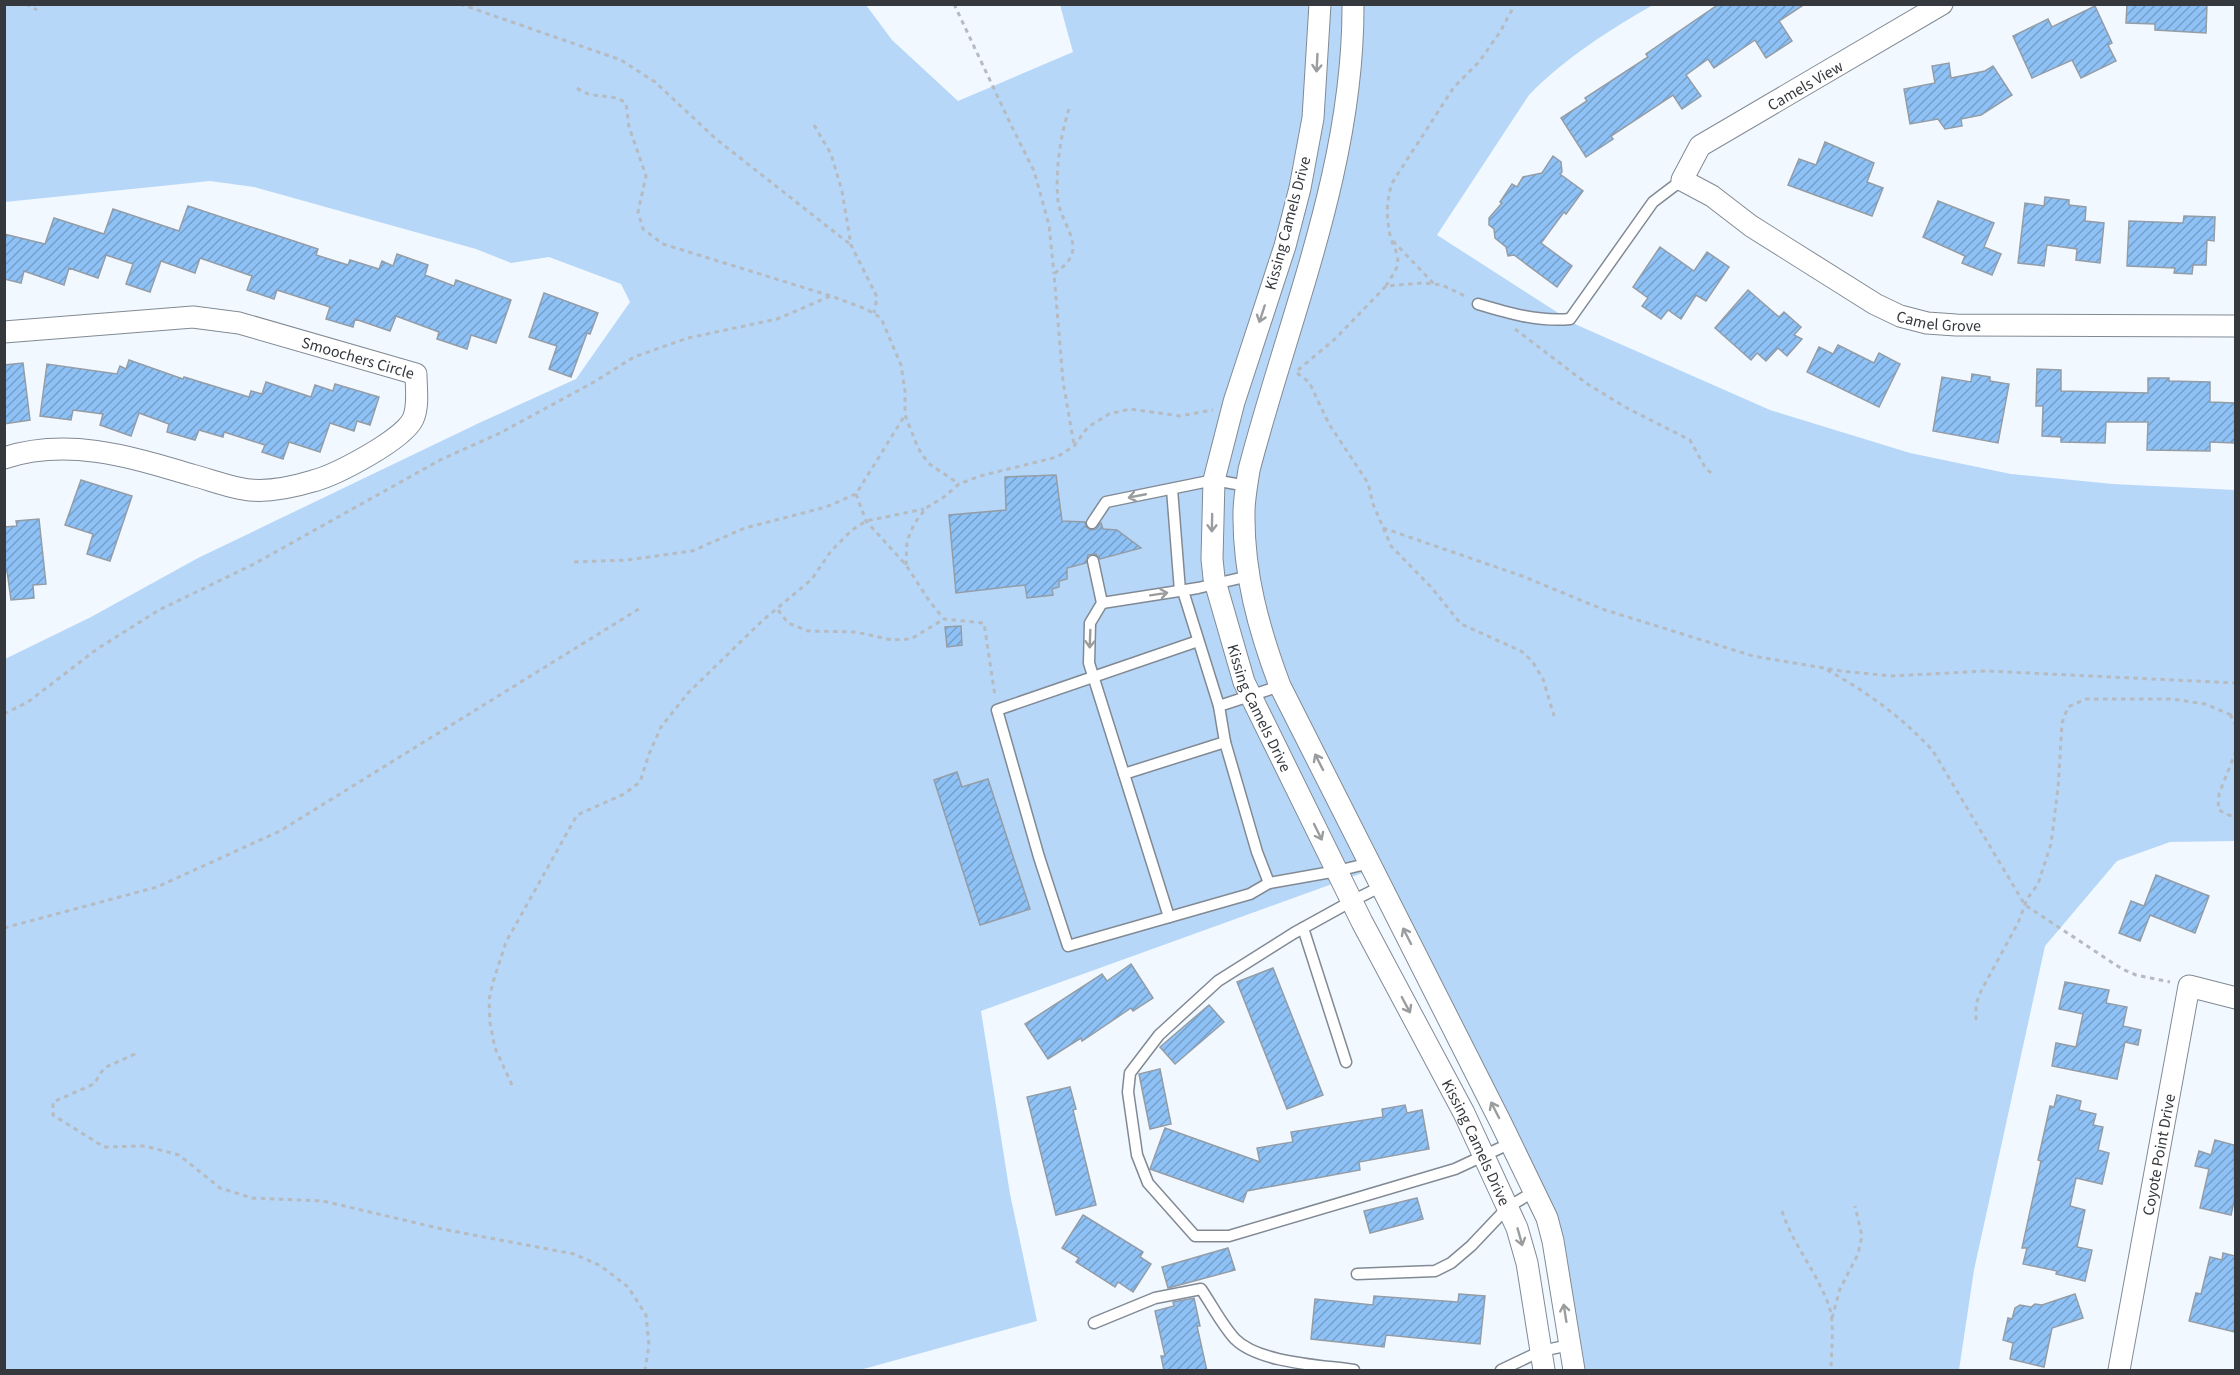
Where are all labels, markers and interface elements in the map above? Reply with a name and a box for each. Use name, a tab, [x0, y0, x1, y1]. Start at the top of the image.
one-way arrow	[1312, 52, 1323, 72]
street label: Camels View	[1764, 55, 1848, 116]
street label: Kissing Camels Drive	[1260, 154, 1316, 293]
one-way arrow	[1256, 304, 1267, 323]
street label: Camel Grove	[1894, 306, 1981, 337]
street label: Smoochers Circle	[299, 332, 417, 385]
one-way arrow	[1127, 491, 1147, 502]
one-way arrow	[1207, 513, 1218, 533]
one-way arrow	[1148, 589, 1168, 600]
one-way arrow	[1084, 628, 1095, 648]
street label: Kissing Camels Drive	[1222, 642, 1296, 776]
one-way arrow	[1313, 754, 1325, 772]
one-way arrow	[1312, 822, 1324, 840]
one-way arrow	[1401, 928, 1413, 946]
one-way arrow	[1401, 996, 1412, 1014]
street label: Kissing Camels Drive	[1436, 1075, 1515, 1209]
street label: Coyote Point Drive	[2137, 1092, 2181, 1217]
one-way arrow	[1489, 1102, 1500, 1120]
one-way arrow	[1515, 1227, 1526, 1246]
one-way arrow	[1559, 1303, 1570, 1323]

